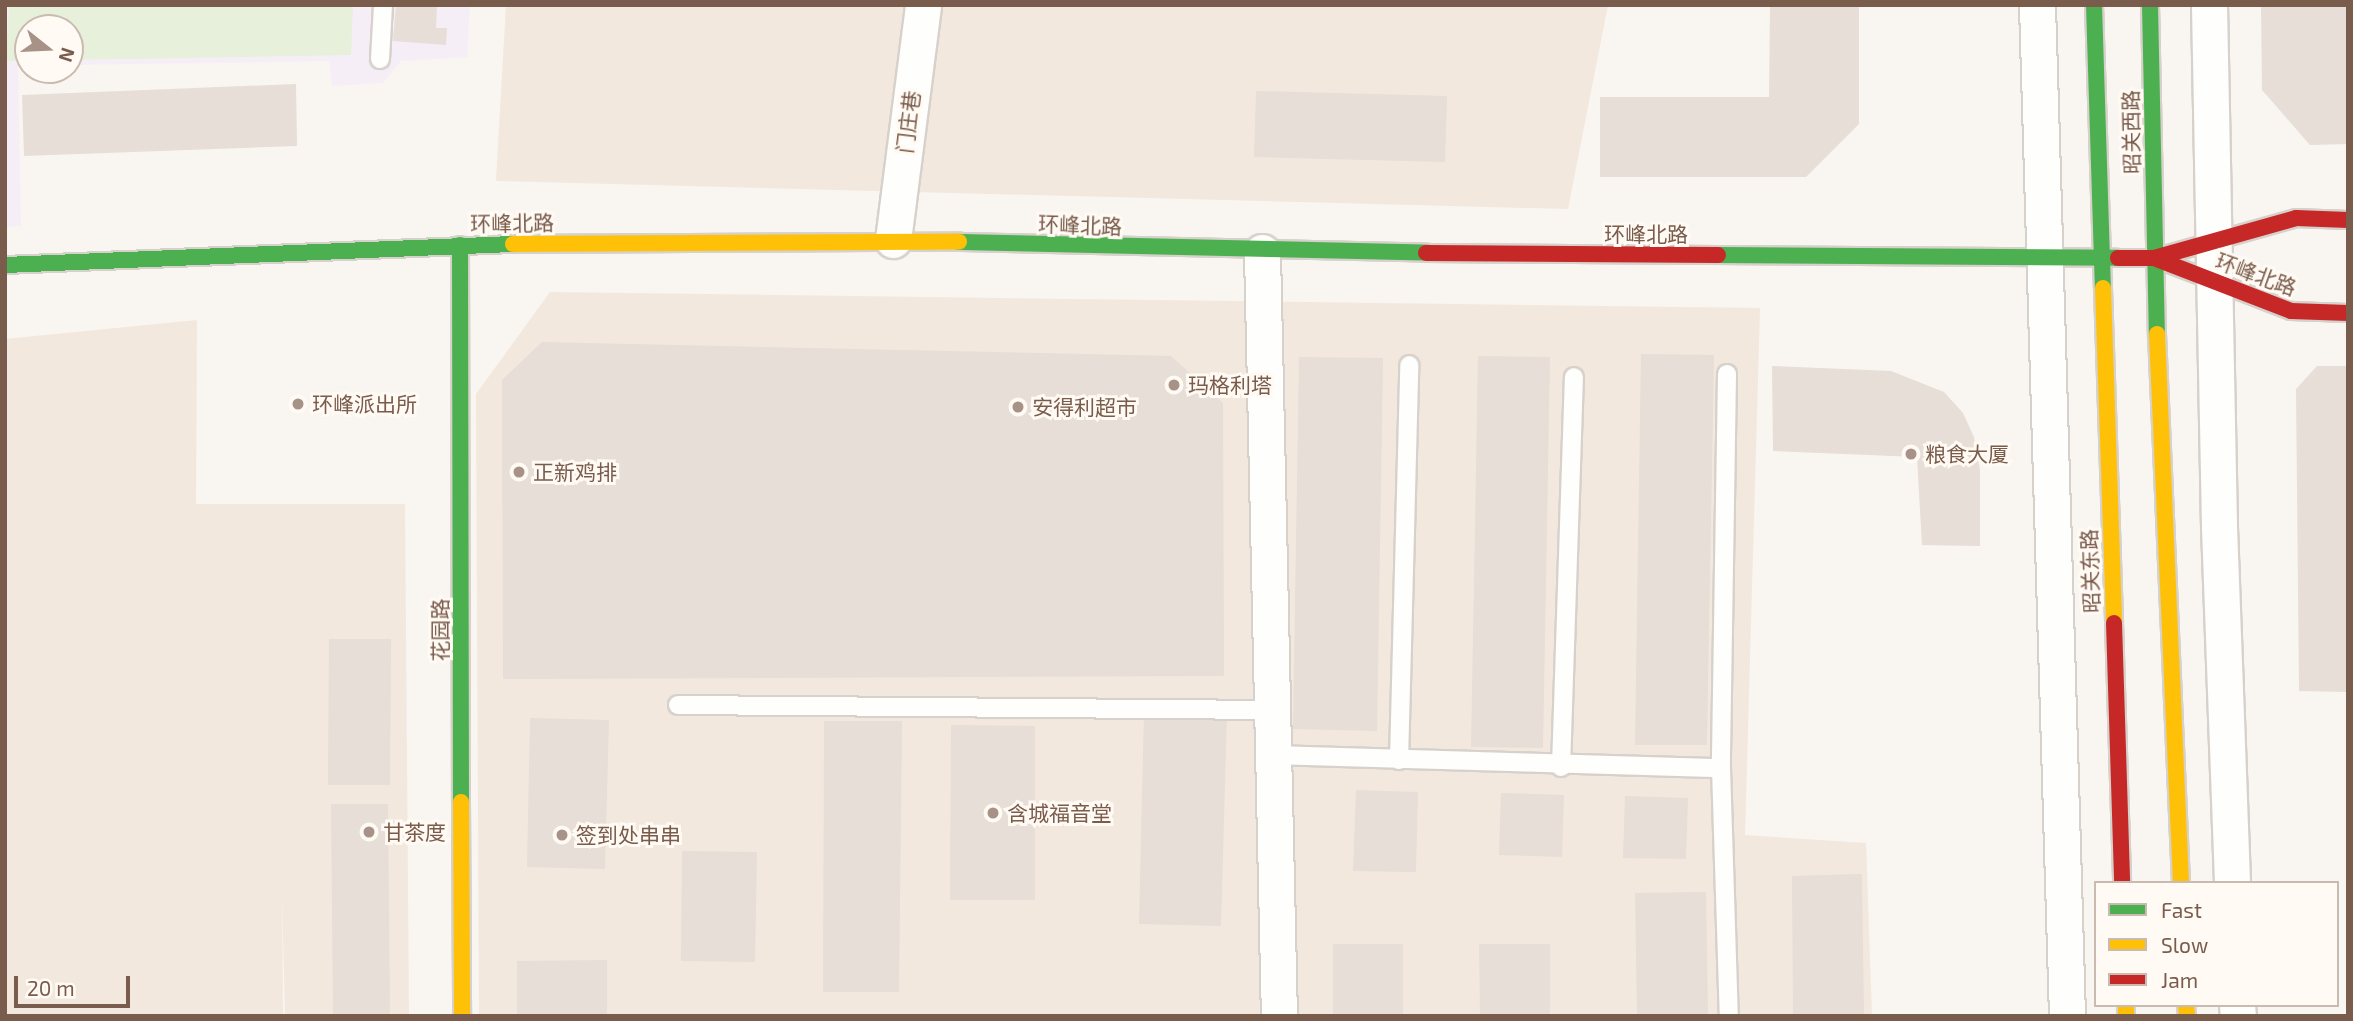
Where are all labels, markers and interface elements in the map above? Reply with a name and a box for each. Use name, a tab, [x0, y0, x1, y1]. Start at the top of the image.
north arrow	[14, 14, 84, 84]
text: N	[54, 45, 81, 65]
street label: 门庄巷	[892, 89, 924, 155]
street label: 昭关西路	[2118, 90, 2144, 174]
street label: 环峰北路	[470, 210, 554, 236]
street label: 环峰北路	[1038, 211, 1122, 239]
street label: 环峰北路	[1604, 221, 1688, 247]
street label: 环峰北路	[2212, 248, 2300, 300]
place label: 玛格利塔	[1188, 372, 1272, 398]
marker: 玛格利塔	[1166, 377, 1182, 393]
place label: 环峰派出所	[312, 391, 417, 417]
place label: 安得利超市	[1032, 394, 1137, 420]
marker: 环峰派出所	[290, 396, 306, 412]
marker: 安得利超市	[1010, 399, 1026, 415]
place label: 粮食大厦	[1925, 441, 2009, 467]
marker: 粮食大厦	[1903, 446, 1919, 462]
place label: 正新鸡排	[533, 459, 617, 485]
marker: 正新鸡排	[511, 464, 527, 480]
street label: 昭关东路	[2076, 529, 2104, 613]
street label: 花园路	[427, 599, 453, 661]
place label: 含城福音堂	[1007, 800, 1112, 826]
marker: 含城福音堂	[985, 805, 1001, 821]
place label: 甘茶度	[383, 819, 446, 845]
place label: 签到处串串	[576, 822, 681, 848]
marker: 甘茶度	[361, 824, 377, 840]
marker: 签到处串串	[554, 827, 570, 843]
legend	[2094, 881, 2339, 1007]
text: Fast	[2161, 897, 2202, 922]
text: Slow	[2161, 932, 2208, 957]
scale bar	[18, 962, 133, 1006]
text: Jam	[2161, 967, 2198, 992]
text: 20 m	[27, 975, 75, 1000]

